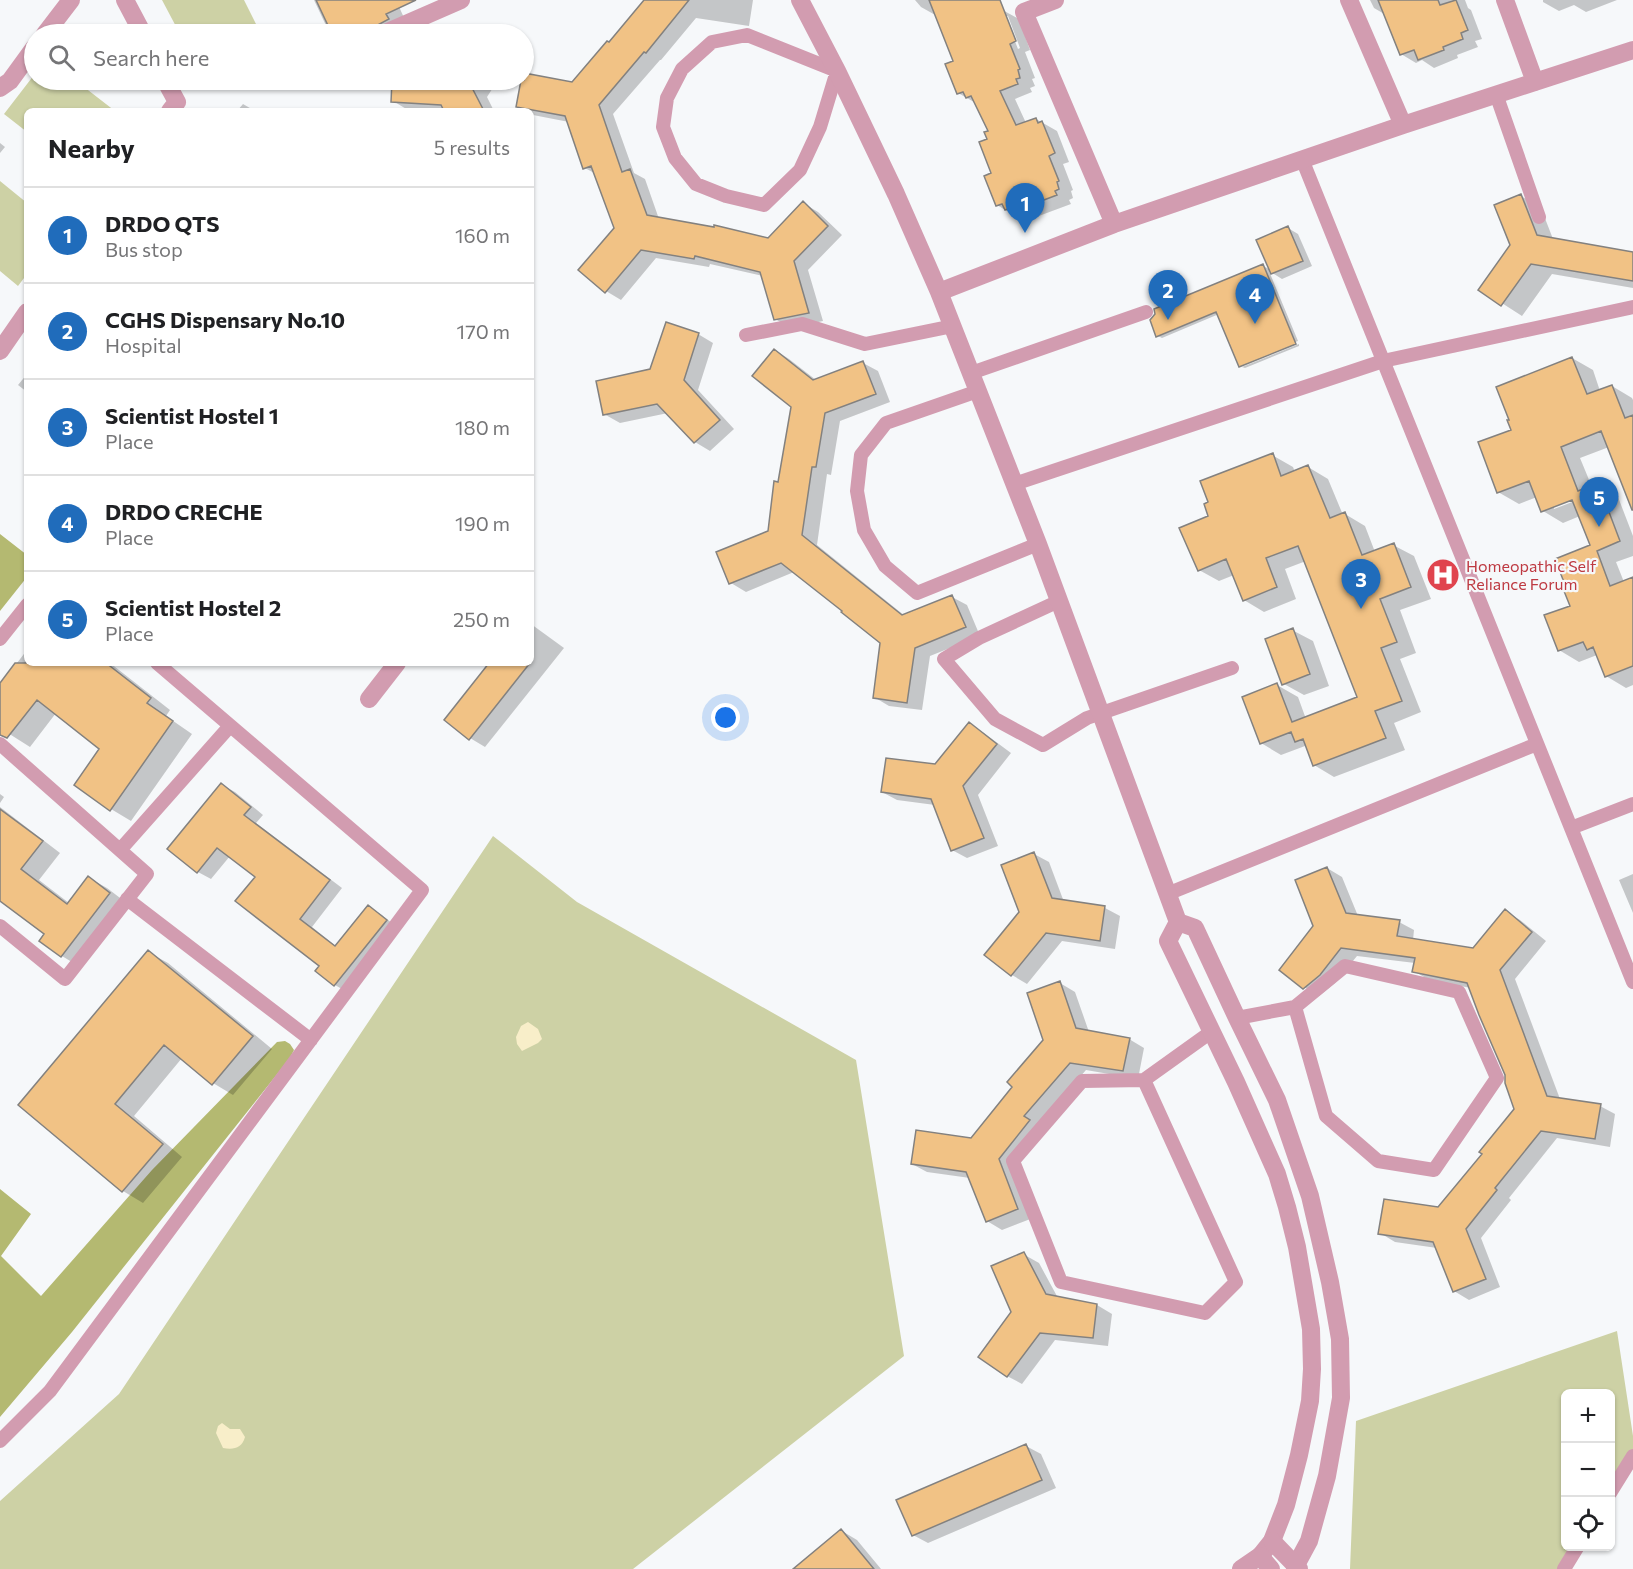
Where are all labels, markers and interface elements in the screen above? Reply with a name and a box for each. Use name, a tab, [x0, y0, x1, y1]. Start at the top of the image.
search box	[24, 24, 534, 90]
icon: search	[45, 41, 78, 74]
text: Search here	[93, 44, 209, 71]
text: Nearby	[48, 132, 135, 163]
text: 5 results	[434, 135, 510, 159]
pin: 1	[1006, 184, 1044, 233]
text: DRDO QTS	[105, 210, 219, 237]
text: 1	[63, 223, 72, 247]
text: 160 m	[455, 223, 510, 247]
text: Bus stop	[105, 237, 183, 261]
pin: 2	[1148, 270, 1188, 320]
pin: 4	[1236, 274, 1274, 324]
text: CGHS Dispensary No.10	[105, 306, 345, 333]
text: 2	[62, 319, 73, 343]
text: 170 m	[457, 319, 510, 343]
text: Hospital	[105, 333, 182, 357]
text: Scientist Hostel 1	[105, 402, 279, 429]
text: 3	[62, 415, 73, 439]
text: 180 m	[455, 415, 510, 439]
text: Place	[105, 429, 154, 453]
pin: 5	[1580, 478, 1618, 527]
text: DRDO CRECHE	[105, 498, 263, 525]
text: 4	[61, 511, 74, 535]
text: 190 m	[455, 511, 510, 535]
text: Place	[105, 525, 154, 549]
place label: Homeopathic Self Reliance Forum	[1466, 556, 1597, 593]
hospital icon: Homeopathic Self Reliance Forum	[1425, 557, 1461, 593]
pin: 3	[1342, 560, 1380, 609]
text: Scientist Hostel 2	[105, 594, 281, 621]
text: 5	[62, 607, 73, 631]
text: 250 m	[453, 607, 510, 631]
text: Place	[105, 621, 154, 645]
your location	[711, 703, 740, 732]
map controls	[1561, 1389, 1615, 1551]
button: +	[1561, 1389, 1615, 1443]
button: −	[1561, 1443, 1615, 1497]
button: locate	[1561, 1497, 1615, 1551]

